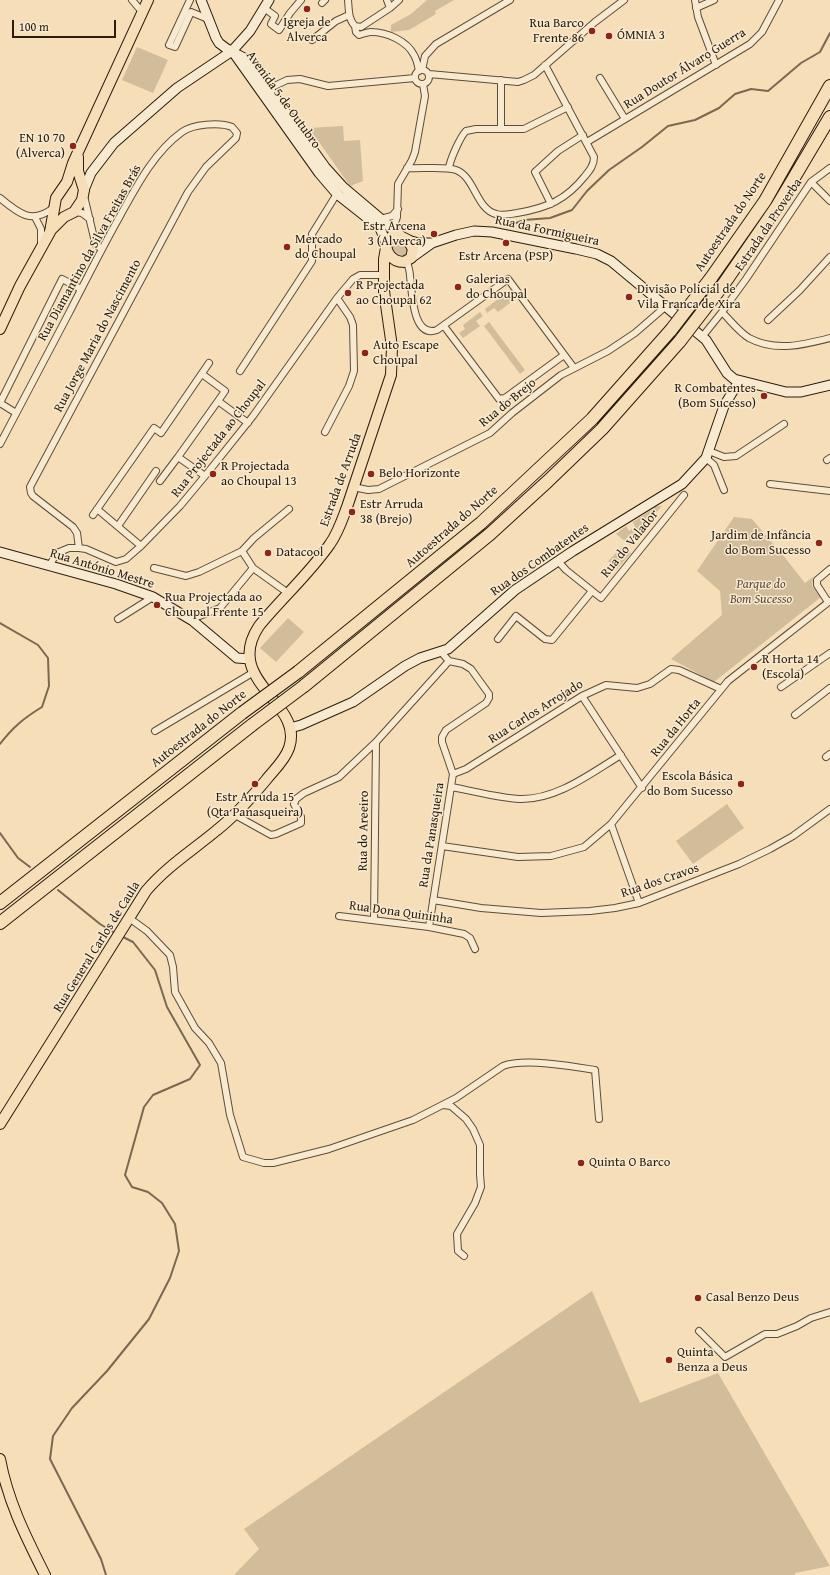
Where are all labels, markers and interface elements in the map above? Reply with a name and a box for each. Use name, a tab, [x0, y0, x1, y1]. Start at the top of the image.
marker: Igreja de Alverca	[302, 4, 312, 14]
scale bar	[14, 12, 118, 38]
place label: Igreja de Alverca	[283, 15, 331, 46]
place label: Rua Barco Frente 86	[529, 16, 584, 47]
text: 100 m	[19, 18, 49, 35]
street label: Rua Doutor Álvaro Guerra	[621, 25, 749, 113]
marker: Rua Barco Frente 86	[587, 26, 597, 36]
place label: ÓMNIA 3	[617, 28, 665, 44]
marker: ÓMNIA 3	[604, 31, 614, 41]
street label: Avenida 5 de Outubro	[242, 48, 324, 152]
place label: EN 10 70 (Alverca)	[16, 131, 65, 162]
marker: EN 10 70 (Alverca)	[68, 141, 78, 151]
street label: Rua Diamantino da Silva Freitas Brás	[35, 162, 145, 344]
street label: Autoestrada do Norte	[692, 169, 770, 275]
street label: Estrada da Proverba	[732, 176, 806, 274]
street label: Rua da Formigueira	[493, 212, 601, 250]
place label: Estr Arcena 3 (Alverca)	[363, 219, 426, 250]
marker: Estr Arcena 3 (Alverca)	[429, 229, 439, 239]
place label: Mercado do Choupal	[295, 232, 356, 263]
marker: Estr Arcena (PSP)	[501, 238, 511, 248]
marker: Mercado do Choupal	[282, 242, 292, 252]
place label: Estr Arcena (PSP)	[459, 249, 553, 265]
street label: Rua Jorge Maria do Nascimento	[51, 257, 145, 415]
place label: Galerias do Choupal	[466, 272, 527, 303]
place label: R Projectada ao Choupal 62	[356, 278, 432, 309]
marker: Galerias do Choupal	[453, 282, 463, 292]
place label: Divisão Policial de Vila Franca de Xira	[637, 282, 741, 313]
marker: R Projectada ao Choupal 62	[343, 288, 353, 298]
marker: Divisão Policial de Vila Franca de Xira	[624, 292, 634, 302]
place label: Auto Escape Choupal	[373, 338, 439, 369]
marker: Auto Escape Choupal	[360, 348, 370, 358]
street label: Rua do Brejo	[476, 375, 540, 431]
street label: Rua Projectada ao Choupal	[168, 377, 270, 501]
place label: R Combatentes (Bom Sucesso)	[675, 381, 756, 412]
marker: R Combatentes (Bom Sucesso)	[759, 391, 769, 401]
street label: Estrada de Arruda	[317, 431, 365, 529]
place label: R Projectada ao Choupal 13	[221, 459, 297, 490]
place label: Belo Horizonte	[379, 466, 460, 482]
marker: R Projectada ao Choupal 13	[208, 469, 218, 479]
marker: Belo Horizonte	[366, 469, 376, 479]
street label: Autoestrada do Norte	[403, 483, 501, 571]
place label: Estr Arruda 38 (Brejo)	[360, 497, 423, 528]
marker: Estr Arruda 38 (Brejo)	[347, 507, 357, 517]
street label: Rua do Valador	[598, 507, 662, 581]
street label: Rua dos Combatentes	[488, 520, 592, 600]
place label: Jardim de Infância do Bom Sucesso	[711, 528, 811, 559]
marker: Jardim de Infância do Bom Sucesso	[814, 538, 824, 548]
place label: Datacool	[276, 545, 323, 561]
street label: Rua António Mestre	[48, 546, 156, 592]
marker: Datacool	[263, 548, 273, 558]
park label: Parque do Bom Sucesso	[730, 577, 792, 608]
place label: Rua Projectada ao Choupal Frente 15	[165, 590, 264, 621]
marker: Rua Projectada ao Choupal Frente 15	[152, 600, 162, 610]
place label: R Horta 14 (Escola)	[762, 652, 819, 683]
marker: R Horta 14 (Escola)	[749, 662, 759, 672]
street label: Rua Carlos Arrojado	[486, 677, 586, 747]
street label: Autoestrada do Norte	[148, 687, 250, 771]
street label: Rua da Horta	[648, 696, 704, 760]
place label: Escola Básica do Bom Sucesso	[647, 769, 733, 800]
marker: Estr Arruda 15 (Qta Panasqueira)	[250, 779, 260, 789]
marker: Escola Básica do Bom Sucesso	[736, 779, 746, 789]
street label: Rua da Panasqueira	[416, 781, 448, 889]
place label: Estr Arruda 15 (Qta Panasqueira)	[207, 790, 303, 821]
street label: Rua do Areeiro	[355, 791, 373, 871]
street label: Rua dos Cravos	[619, 860, 701, 902]
street label: Rua General Carlos de Caula	[50, 879, 144, 1015]
street label: Rua Dona Quininha	[348, 898, 454, 928]
place label: Quinta O Barco	[589, 1155, 670, 1171]
marker: Quinta O Barco	[576, 1158, 586, 1168]
place label: Casal Benzo Deus	[706, 1290, 799, 1306]
marker: Casal Benzo Deus	[693, 1293, 703, 1303]
place label: Quinta Benza a Deus	[677, 1345, 748, 1376]
marker: Quinta Benza a Deus	[664, 1355, 674, 1365]

